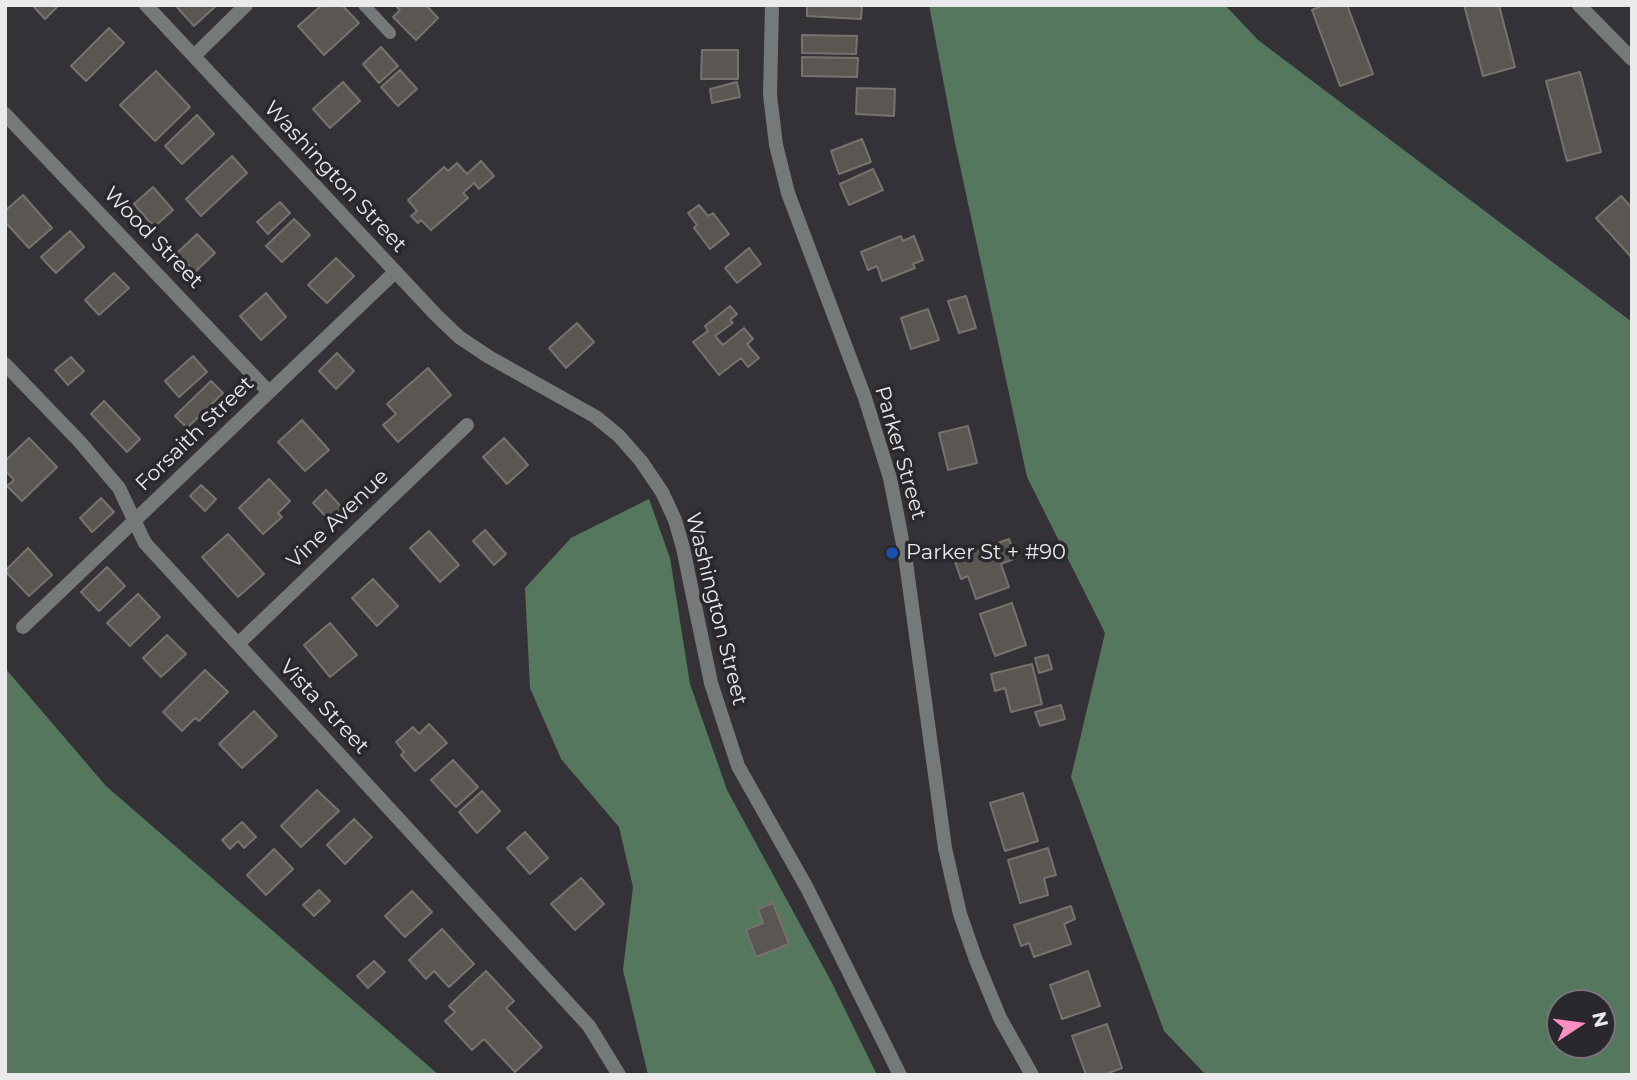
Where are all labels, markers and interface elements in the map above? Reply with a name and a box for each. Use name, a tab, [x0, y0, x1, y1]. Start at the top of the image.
street label: Washington Street	[258, 96, 412, 258]
street label: Wood Street	[98, 182, 208, 294]
street label: Forsaith Street	[131, 371, 259, 497]
street label: Parker Street	[869, 383, 931, 523]
street label: Vine Avenue	[282, 464, 394, 574]
street label: Washington Street	[680, 510, 752, 708]
place label: Parker St + #90	[906, 540, 1066, 566]
marker: Parker St + #90	[884, 545, 900, 561]
street label: Vista Street	[274, 655, 374, 759]
north arrow	[1546, 989, 1616, 1059]
text: N	[1587, 1010, 1613, 1030]

